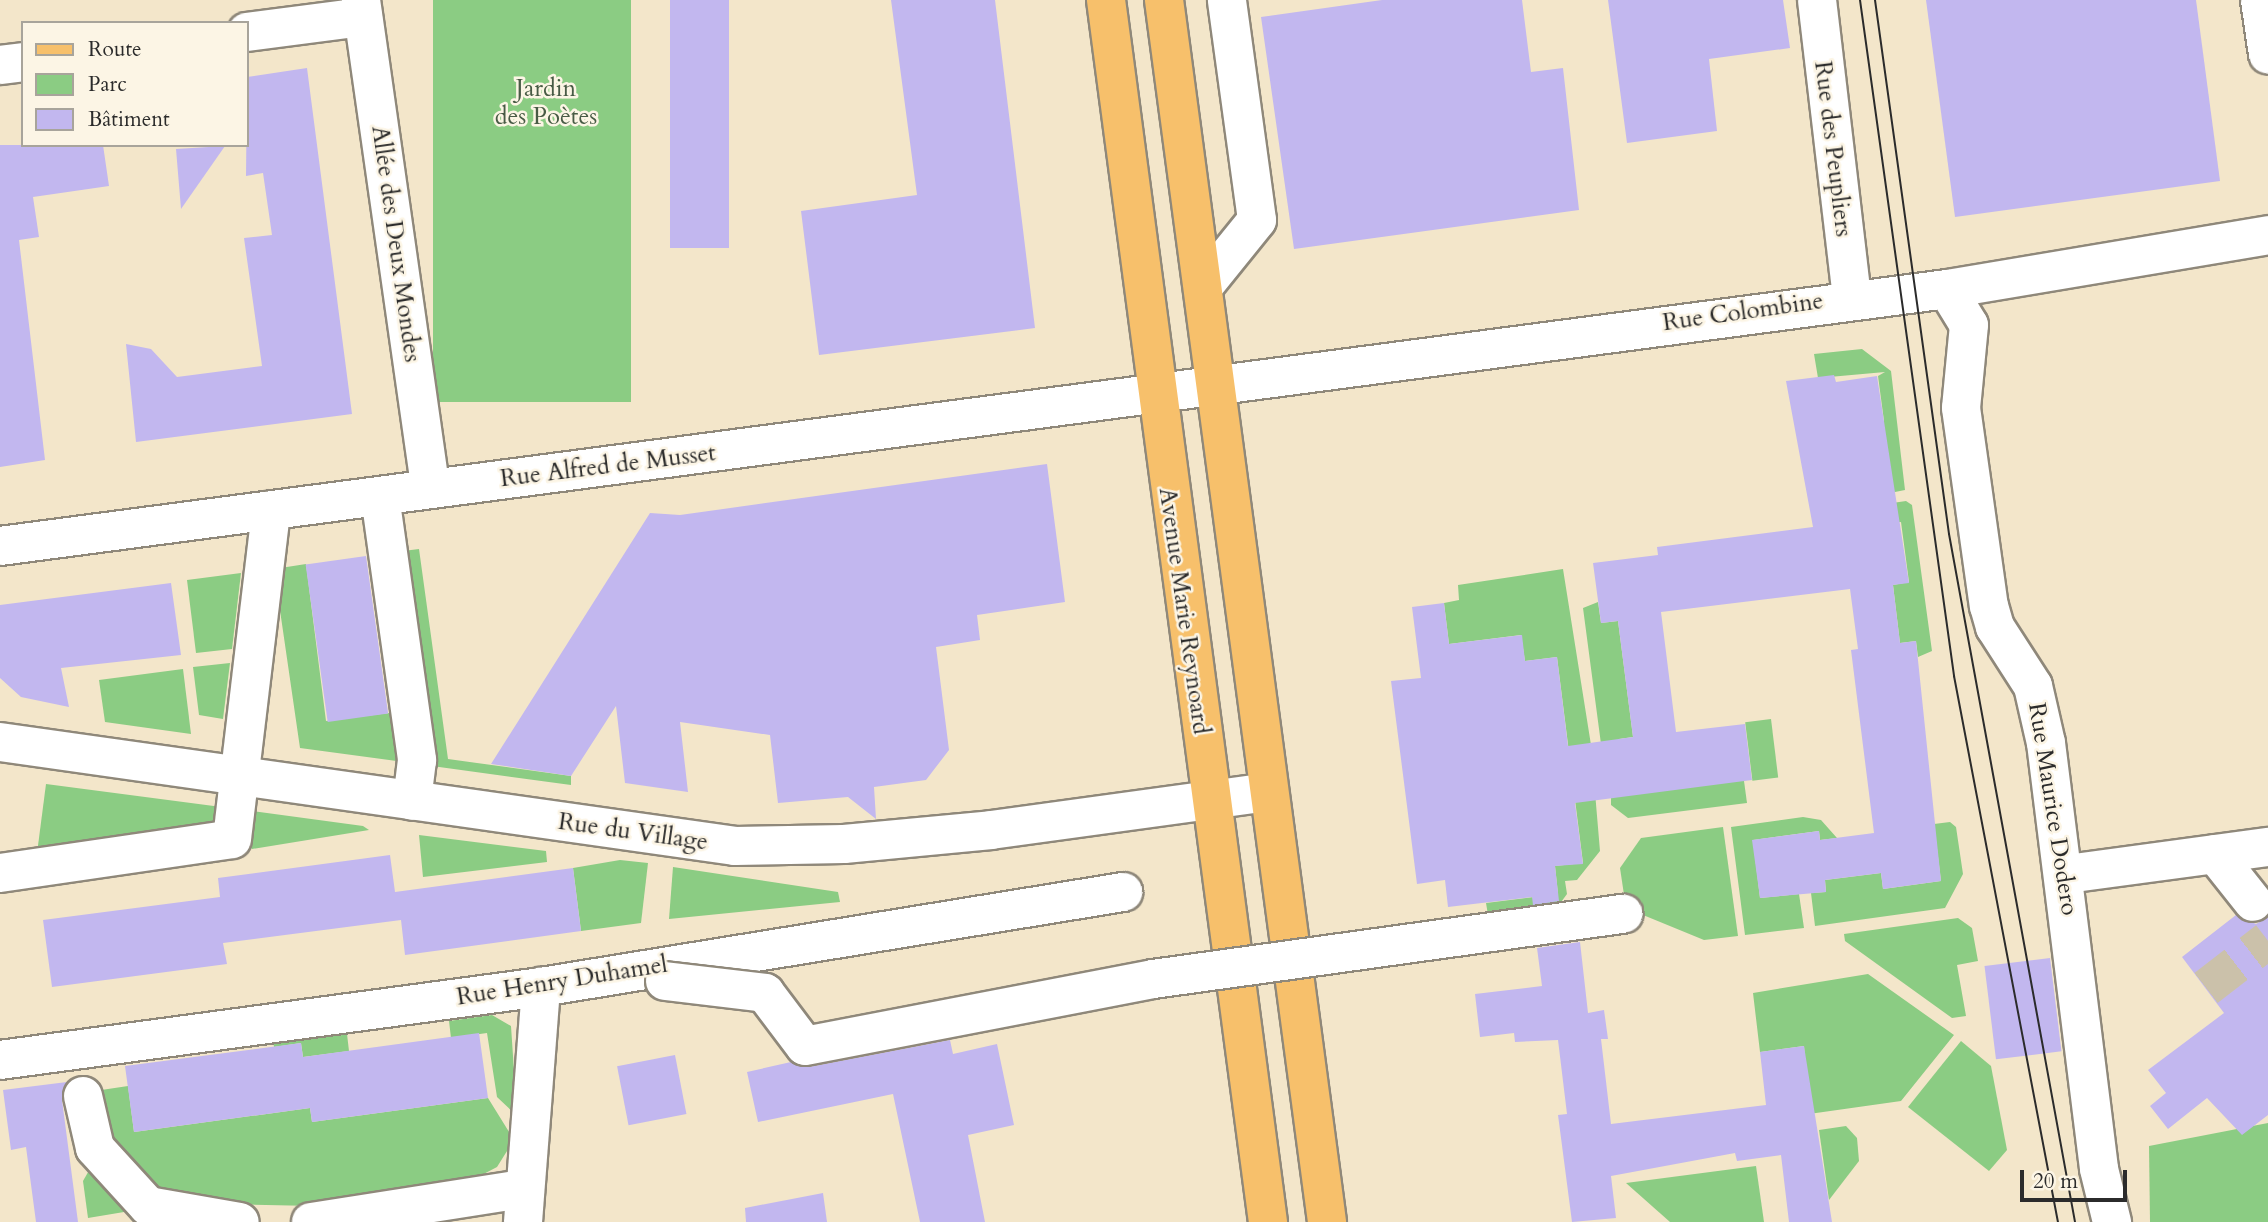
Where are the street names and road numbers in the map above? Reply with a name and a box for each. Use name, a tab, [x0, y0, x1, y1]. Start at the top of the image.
street label: Rue des Peupliers	[1808, 59, 1858, 239]
street label: Allée des Deux Mondes	[365, 124, 427, 364]
street label: Rue Colombine	[1661, 286, 1825, 338]
street label: Rue Alfred de Musset	[499, 438, 717, 494]
street label: Avenue Marie Reynoard	[1152, 486, 1216, 736]
street label: Rue Maurice Dodero	[2022, 701, 2084, 917]
street label: Rue du Village	[556, 807, 710, 857]
street label: Rue Henry Duhamel	[454, 950, 670, 1012]

